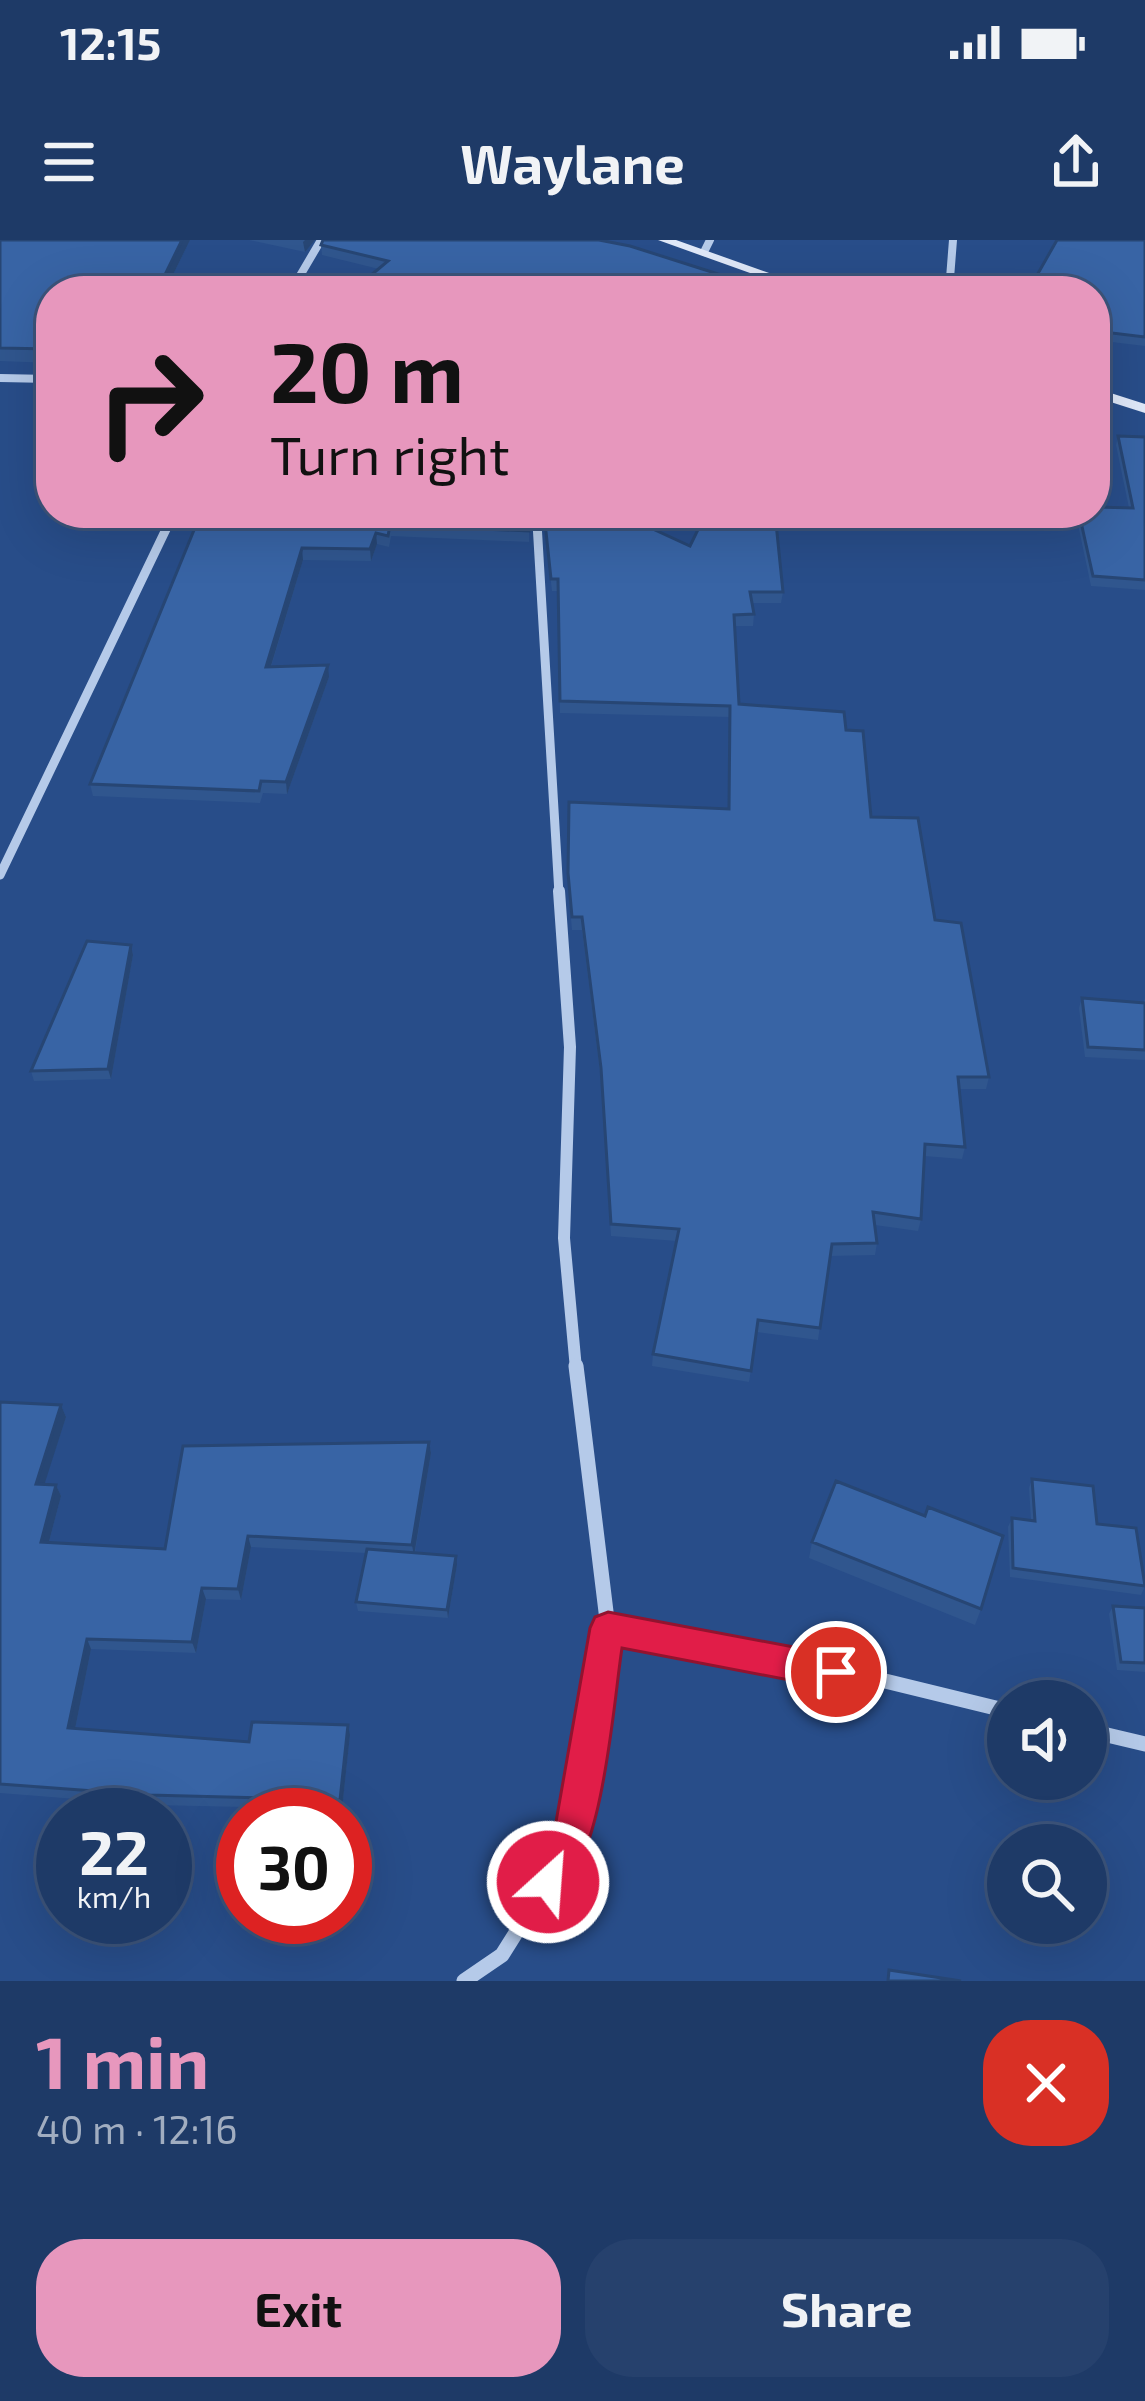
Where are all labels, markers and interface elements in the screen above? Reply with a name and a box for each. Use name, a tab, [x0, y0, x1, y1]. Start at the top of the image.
text: 12:15	[60, 15, 161, 69]
icon: menu	[36, 129, 102, 195]
icon: share	[1043, 129, 1109, 195]
text: Waylane	[460, 130, 685, 195]
text: 20 m	[270, 319, 464, 420]
icon: right	[72, 324, 228, 480]
text: Turn right	[270, 421, 510, 486]
pin	[785, 1621, 887, 1723]
icon: arrive	[803, 1639, 869, 1705]
map controls	[987, 1680, 1107, 1944]
button: sound	[987, 1680, 1107, 1800]
speed limit sign: 30	[216, 1788, 372, 1944]
text: 22	[79, 1815, 149, 1887]
position arrow	[485, 1819, 611, 1945]
button: search	[987, 1824, 1107, 1944]
text: km/h	[77, 1878, 151, 1914]
text: 1 min	[36, 2017, 209, 2103]
button: close	[983, 2020, 1109, 2146]
text: 40 m · 12:16	[36, 2105, 237, 2152]
button: Exit	[36, 2239, 561, 2377]
button: Share	[585, 2239, 1109, 2377]

